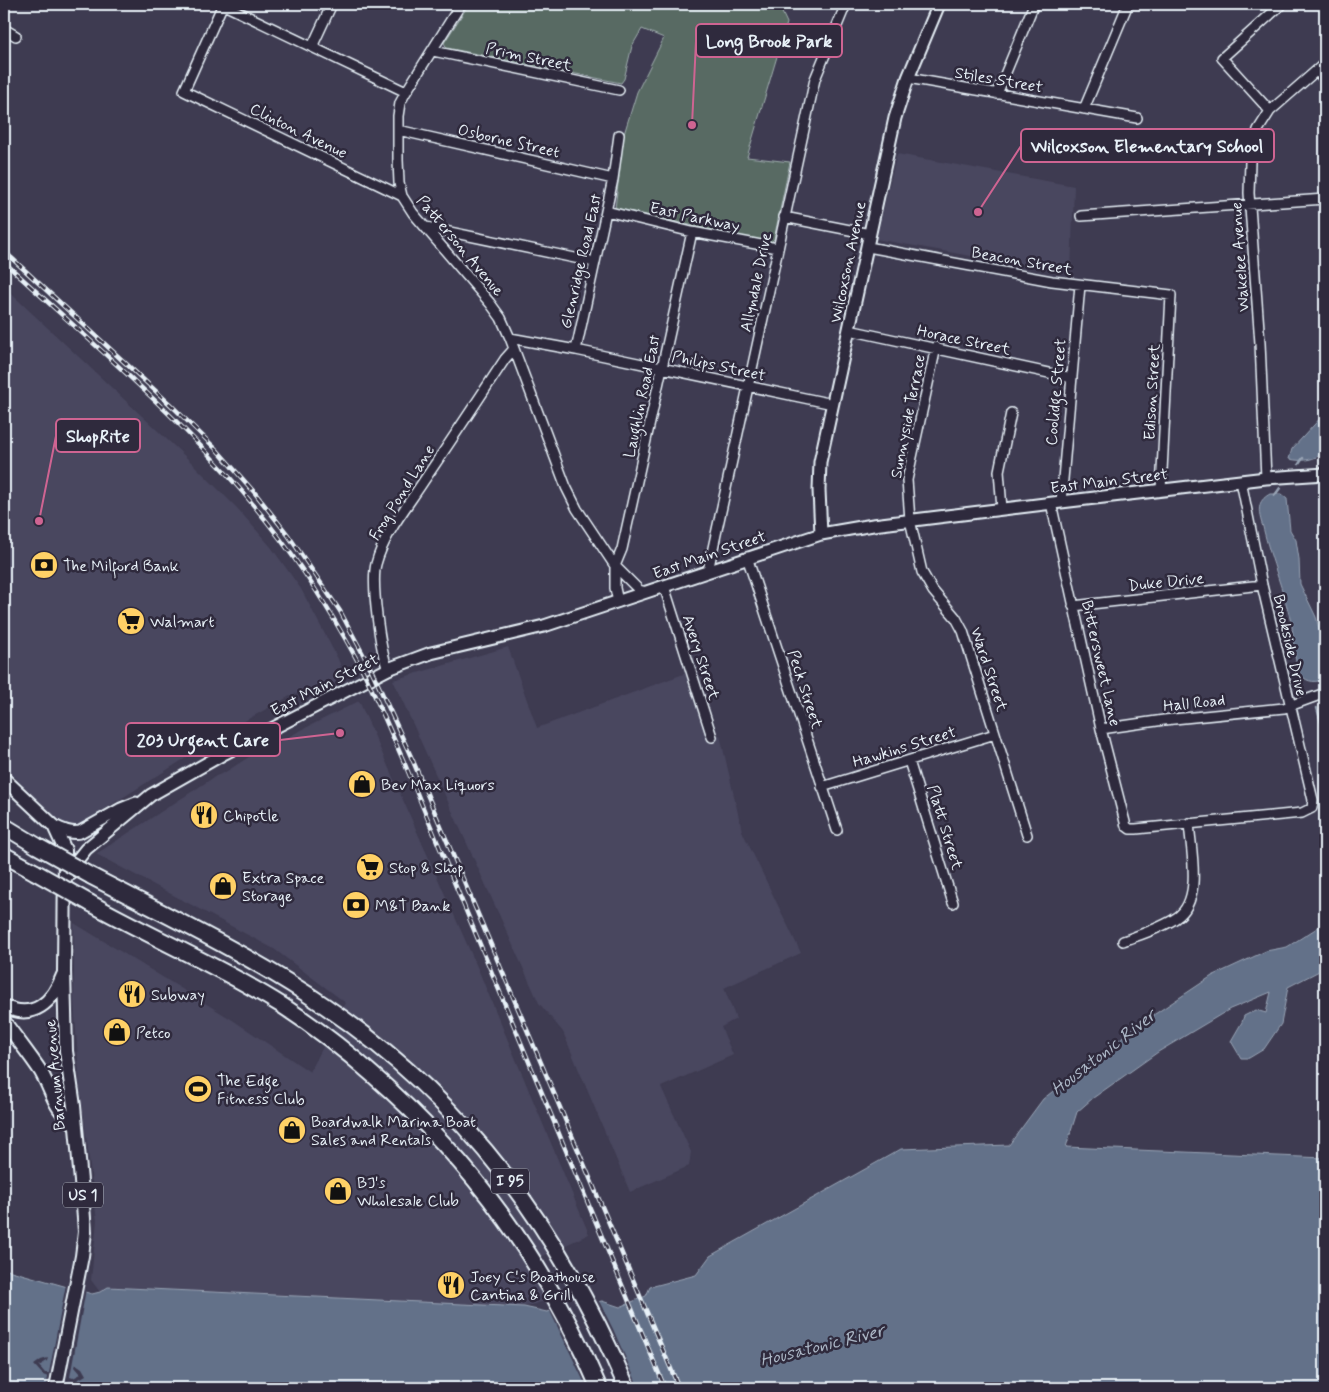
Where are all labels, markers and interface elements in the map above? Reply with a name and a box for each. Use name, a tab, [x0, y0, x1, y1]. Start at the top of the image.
callout: Long Brook Park	[696, 24, 842, 57]
text: Long Brook Park	[706, 30, 832, 56]
street label: Prim Street	[484, 38, 574, 77]
street label: Stiles Street	[953, 62, 1045, 99]
street label: Clinton Avenue	[246, 99, 351, 164]
street label: Osborne Street	[456, 120, 562, 163]
callout: Wilcoxson Elementary School	[1021, 129, 1274, 162]
text: Wilcoxson Elementary School	[1030, 135, 1263, 159]
street label: Patterson Avenue	[411, 191, 509, 301]
street label: Glenridge Road East	[556, 192, 608, 331]
street label: East Parkway	[648, 198, 742, 237]
street label: Wilcoxson Avenue	[825, 199, 872, 325]
street label: Wakelee Avenue	[1226, 201, 1255, 312]
street label: Allyndale Drive	[736, 231, 777, 334]
street label: Beacon Street	[970, 242, 1074, 281]
street label: Horace Street	[915, 320, 1013, 361]
street label: Laughlin Road East	[619, 333, 667, 460]
street label: Coolidge Street	[1041, 337, 1073, 447]
street label: Edison Street	[1139, 343, 1166, 441]
street label: Philips Street	[670, 346, 768, 387]
street label: Sunnyside Terrace	[886, 352, 931, 480]
callout: ShopRite	[56, 419, 140, 452]
text: ShopRite	[66, 425, 130, 449]
street label: Frog Pond Lane	[364, 441, 440, 545]
street label: East Main Street	[1049, 464, 1170, 499]
street label: East Main Street	[650, 526, 769, 585]
bank icon: The Milford Bank	[29, 550, 59, 580]
place label: The Milford Bank	[63, 556, 179, 579]
street label: Duke Drive	[1127, 568, 1205, 597]
street label: Brookside Drive	[1268, 592, 1311, 698]
street label: Bittersweet Lane	[1076, 598, 1125, 728]
supermarket icon: Walmart	[116, 606, 146, 636]
place label: Walmart	[150, 612, 215, 633]
street label: Avery Street	[677, 612, 724, 703]
street label: Ward Street	[965, 625, 1012, 715]
street label: Peck Street	[782, 647, 827, 732]
street label: East Main Street	[267, 649, 383, 722]
street label: Hall Road	[1162, 690, 1226, 717]
street label: Hawkins Street	[850, 722, 959, 773]
callout: 203 Urgent Care	[126, 723, 280, 756]
text: 203 Urgent Care	[137, 729, 269, 755]
shop icon: Bev Max Liquors	[347, 769, 377, 799]
place label: Bev Max Liquors	[381, 775, 495, 796]
street label: Platt Street	[922, 782, 968, 873]
restaurant icon: Chipotle	[189, 800, 219, 830]
place label: Chipotle	[223, 806, 279, 827]
supermarket icon: Stop & Shop	[355, 852, 385, 882]
place label: Stop & Shop	[389, 858, 464, 879]
place label: Extra Space Storage	[242, 868, 325, 907]
shop icon: Extra Space Storage	[208, 871, 238, 901]
bank icon: M&T Bank	[341, 890, 371, 920]
place label: M&T Bank	[375, 896, 450, 917]
restaurant icon: Subway	[117, 979, 147, 1009]
place label: Subway	[151, 985, 205, 1006]
water label: Housatonic River	[1046, 1003, 1163, 1101]
shop icon: Petco	[102, 1017, 132, 1047]
street label: Barnum Avenue	[40, 1018, 71, 1131]
place label: Petco	[136, 1023, 171, 1044]
place label: The Edge Fitness Club	[217, 1071, 305, 1110]
sports icon: The Edge Fitness Club	[183, 1074, 213, 1104]
place label: Boardwalk Marina Boat Sales and Rentals	[311, 1112, 476, 1151]
shop icon: Boardwalk Marina Boat Sales and Rentals	[277, 1115, 307, 1145]
road number: I 95	[491, 1168, 529, 1194]
place label: BJ's Wholesale Club	[357, 1173, 459, 1212]
shop icon: BJ's Wholesale Club	[323, 1176, 353, 1206]
road number: US 1	[63, 1182, 103, 1208]
place label: Joey C's Boathouse Cantina & Grill	[470, 1267, 596, 1306]
restaurant icon: Joey C's Boathouse Cantina & Grill	[436, 1270, 466, 1300]
water label: Housatonic River	[758, 1318, 889, 1373]

